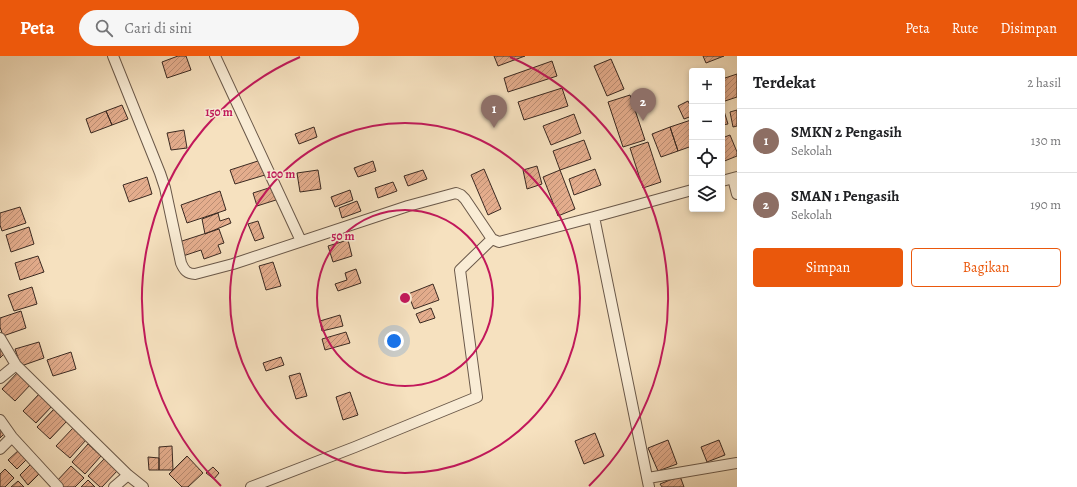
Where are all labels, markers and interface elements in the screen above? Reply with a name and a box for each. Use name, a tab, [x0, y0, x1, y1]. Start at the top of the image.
search box	[79, 10, 359, 46]
text: Peta	[20, 15, 55, 41]
icon: search	[93, 17, 115, 39]
text: Cari di sini	[125, 18, 192, 38]
text: Peta	[905, 19, 930, 38]
text: Rute	[952, 19, 978, 38]
text: Disimpan	[1000, 19, 1057, 38]
map controls	[689, 68, 725, 212]
button: +	[689, 68, 725, 104]
text: Terdekat	[753, 71, 816, 94]
text: 2 hasil	[1027, 74, 1061, 91]
pin: 2	[630, 88, 656, 121]
pin: 1	[481, 95, 507, 128]
text: 150 m	[205, 104, 233, 120]
button: −	[689, 104, 725, 140]
text: SMKN 2 Pengasih	[791, 122, 902, 142]
text: 1	[764, 132, 768, 149]
text: 130 m	[1031, 132, 1061, 149]
button: locate	[689, 140, 725, 176]
text: Sekolah	[791, 142, 832, 159]
text: 100 m	[267, 166, 295, 182]
button: layers	[689, 176, 725, 212]
text: SMAN 1 Pengasih	[791, 186, 899, 206]
text: 2	[763, 196, 769, 213]
text: 190 m	[1030, 196, 1061, 213]
text: Sekolah	[791, 206, 832, 223]
text: 50 m	[331, 228, 355, 244]
button: Simpan	[753, 248, 903, 287]
button: Bagikan	[911, 248, 1061, 287]
centre of rings	[398, 291, 412, 305]
your location	[384, 331, 404, 351]

